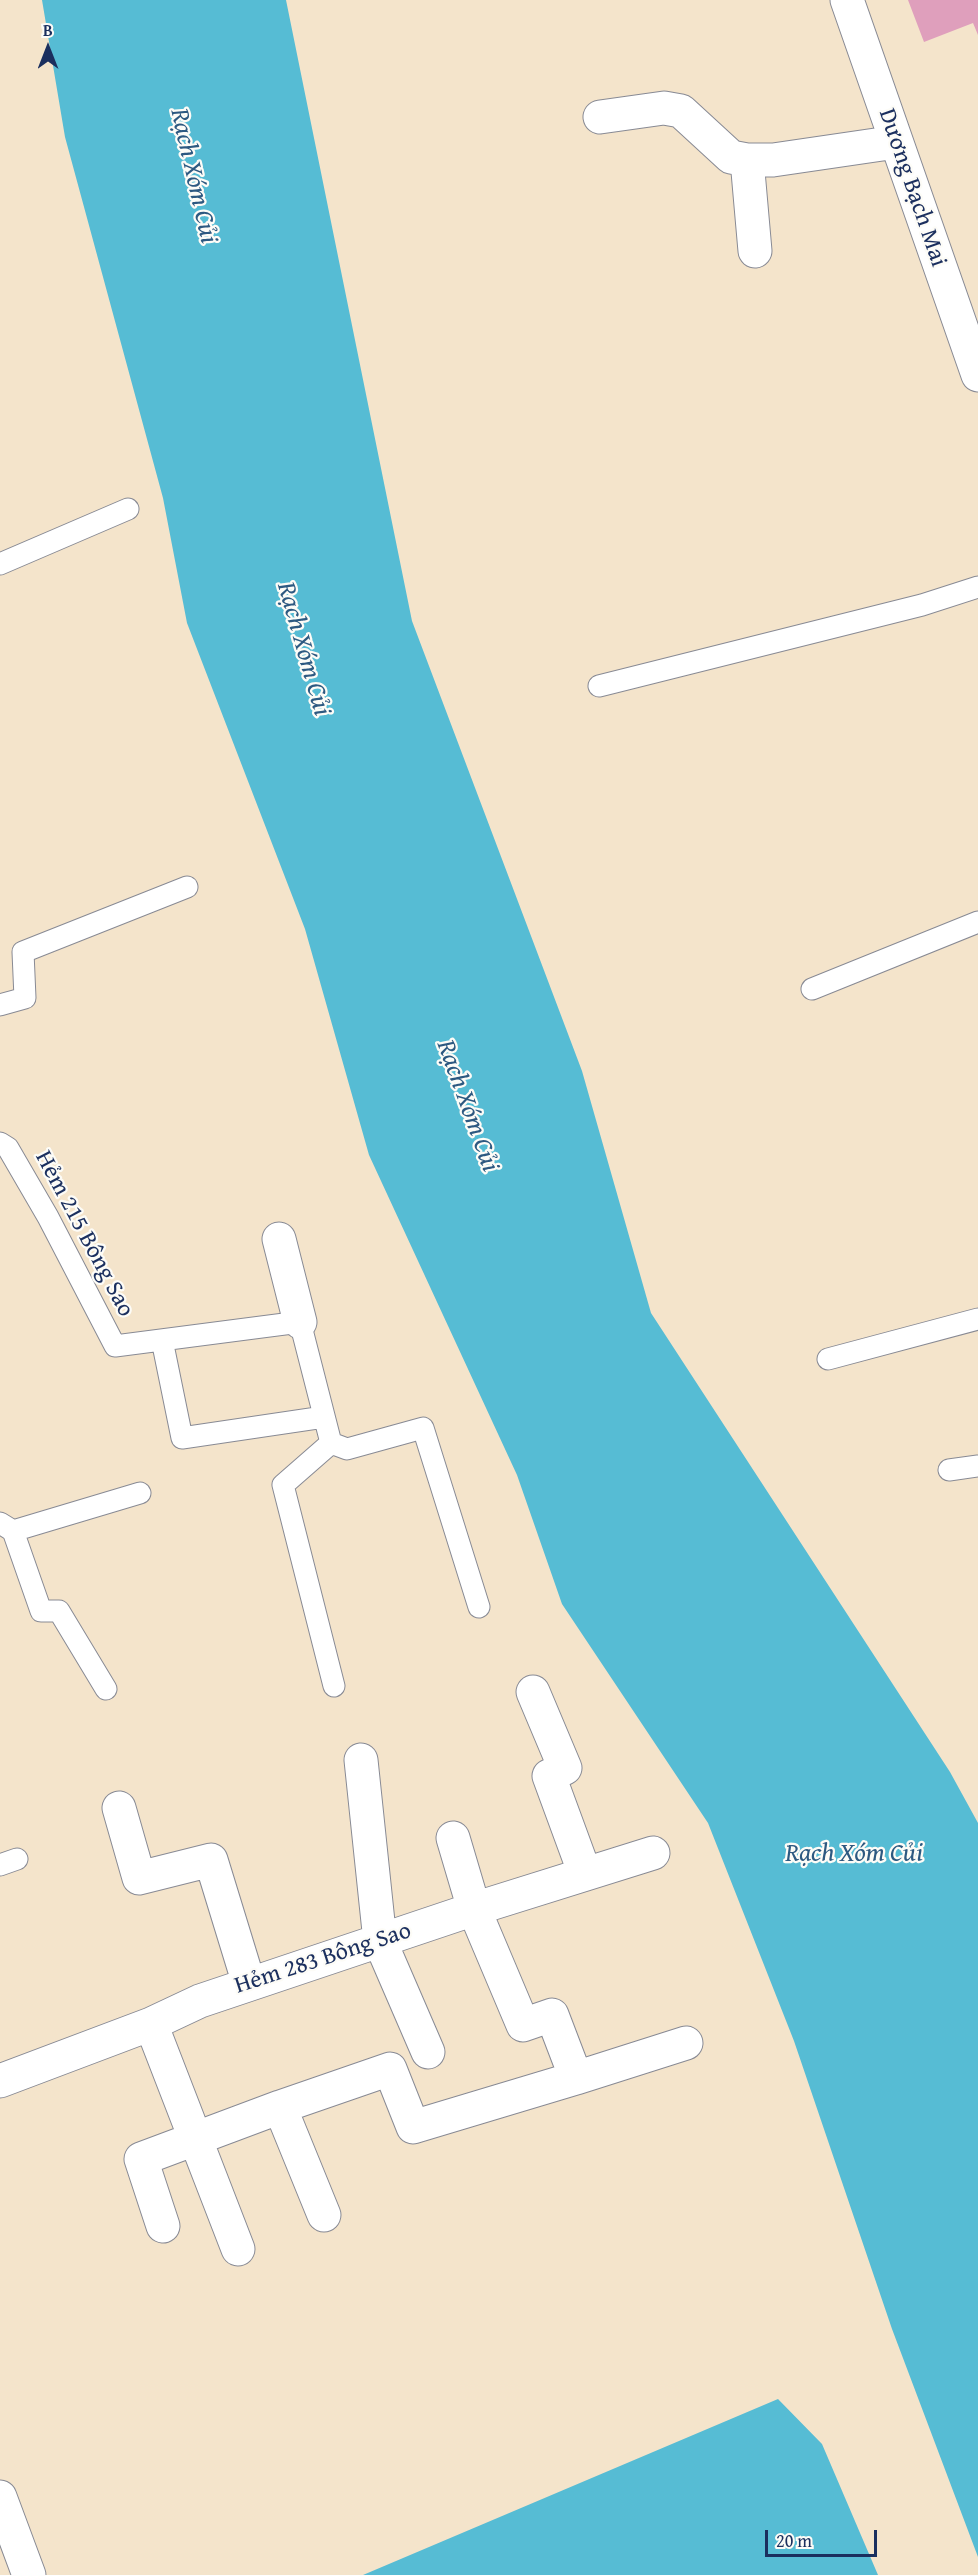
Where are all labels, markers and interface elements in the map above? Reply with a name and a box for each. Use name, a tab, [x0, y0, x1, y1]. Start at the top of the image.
north arrow	[18, 18, 78, 78]
text: B	[43, 18, 53, 42]
water label: Rạch Xóm Củi	[162, 105, 224, 247]
street label: Dương Bạch Mai	[871, 105, 953, 271]
water label: Rạch Xóm Củi	[269, 579, 337, 719]
water label: Rạch Xóm Củi	[429, 1036, 505, 1176]
street label: Hẻm 215 Bông Sao	[28, 1146, 140, 1322]
water label: Rạch Xóm Củi	[785, 1838, 923, 1870]
street label: Hẻm 283 Bông Sao	[231, 1917, 415, 2001]
scale bar	[768, 2518, 880, 2556]
text: 20 m	[776, 2527, 812, 2554]

